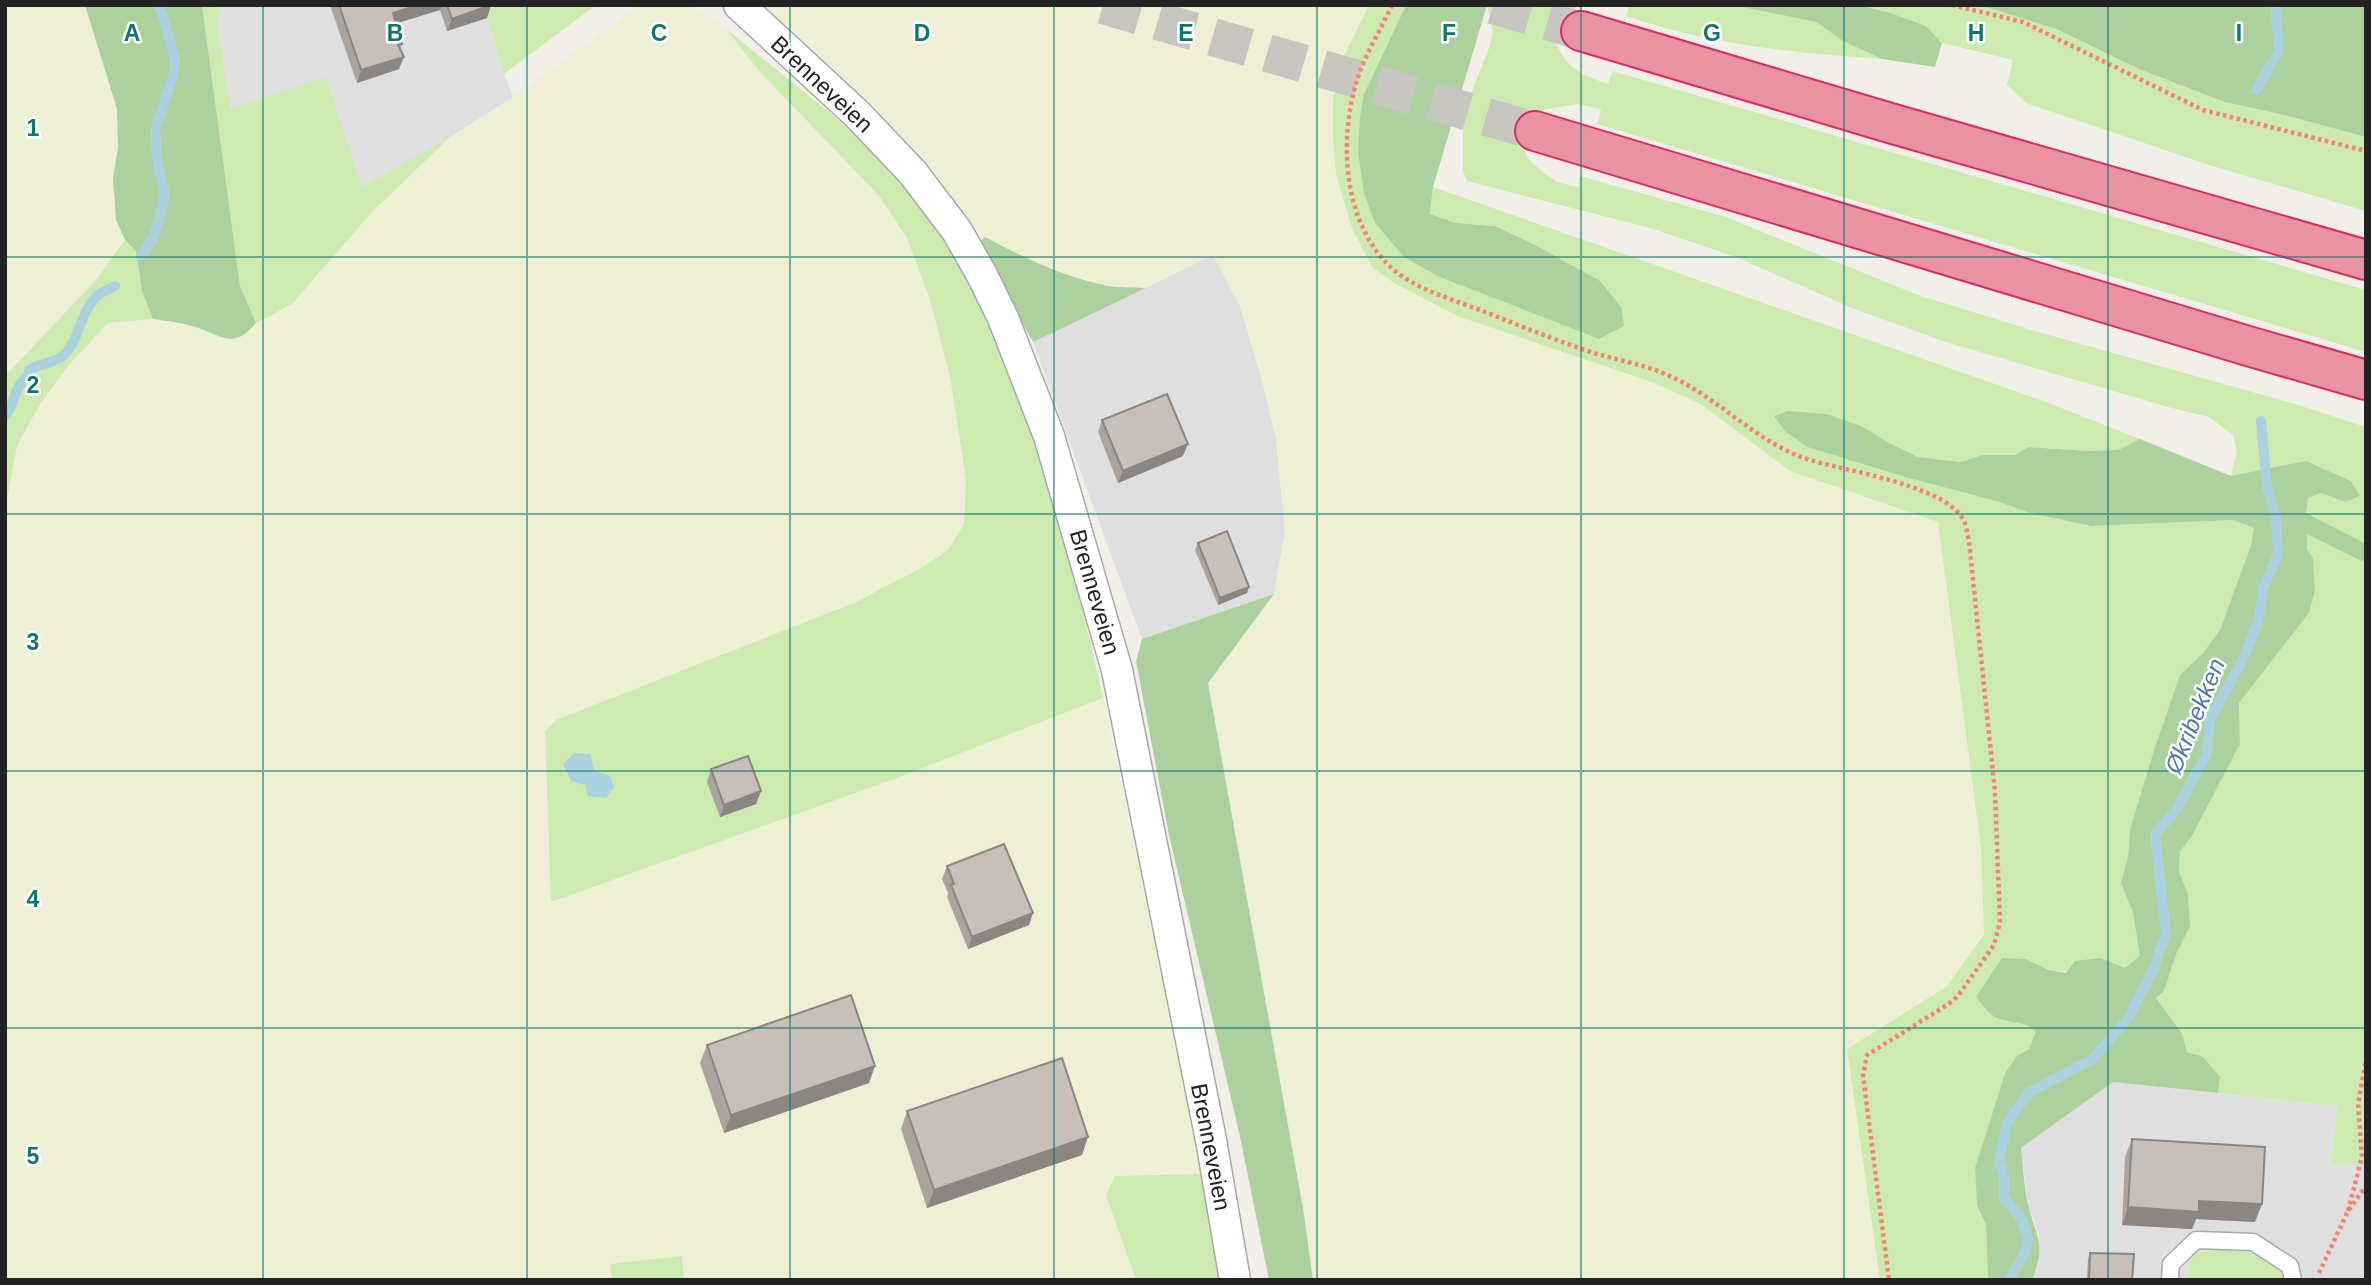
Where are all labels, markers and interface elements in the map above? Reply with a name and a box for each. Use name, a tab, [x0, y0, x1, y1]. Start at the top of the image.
text: A	[124, 20, 140, 46]
text: B	[387, 20, 403, 46]
text: C	[651, 20, 667, 46]
text: D	[914, 20, 930, 46]
text: E	[1178, 20, 1194, 46]
text: F	[1442, 20, 1456, 46]
text: G	[1703, 20, 1721, 46]
text: H	[1968, 20, 1984, 46]
text: I	[2236, 20, 2242, 46]
street label: Brenneveien	[766, 30, 878, 138]
text: 1	[27, 115, 40, 141]
text: 2	[27, 372, 39, 398]
street label: Brenneveien	[1065, 526, 1125, 658]
text: 3	[27, 629, 39, 655]
water label: Økribekken	[2159, 654, 2230, 778]
text: 4	[27, 886, 40, 912]
street label: Brenneveien	[1186, 1081, 1236, 1213]
text: 5	[27, 1143, 40, 1169]

